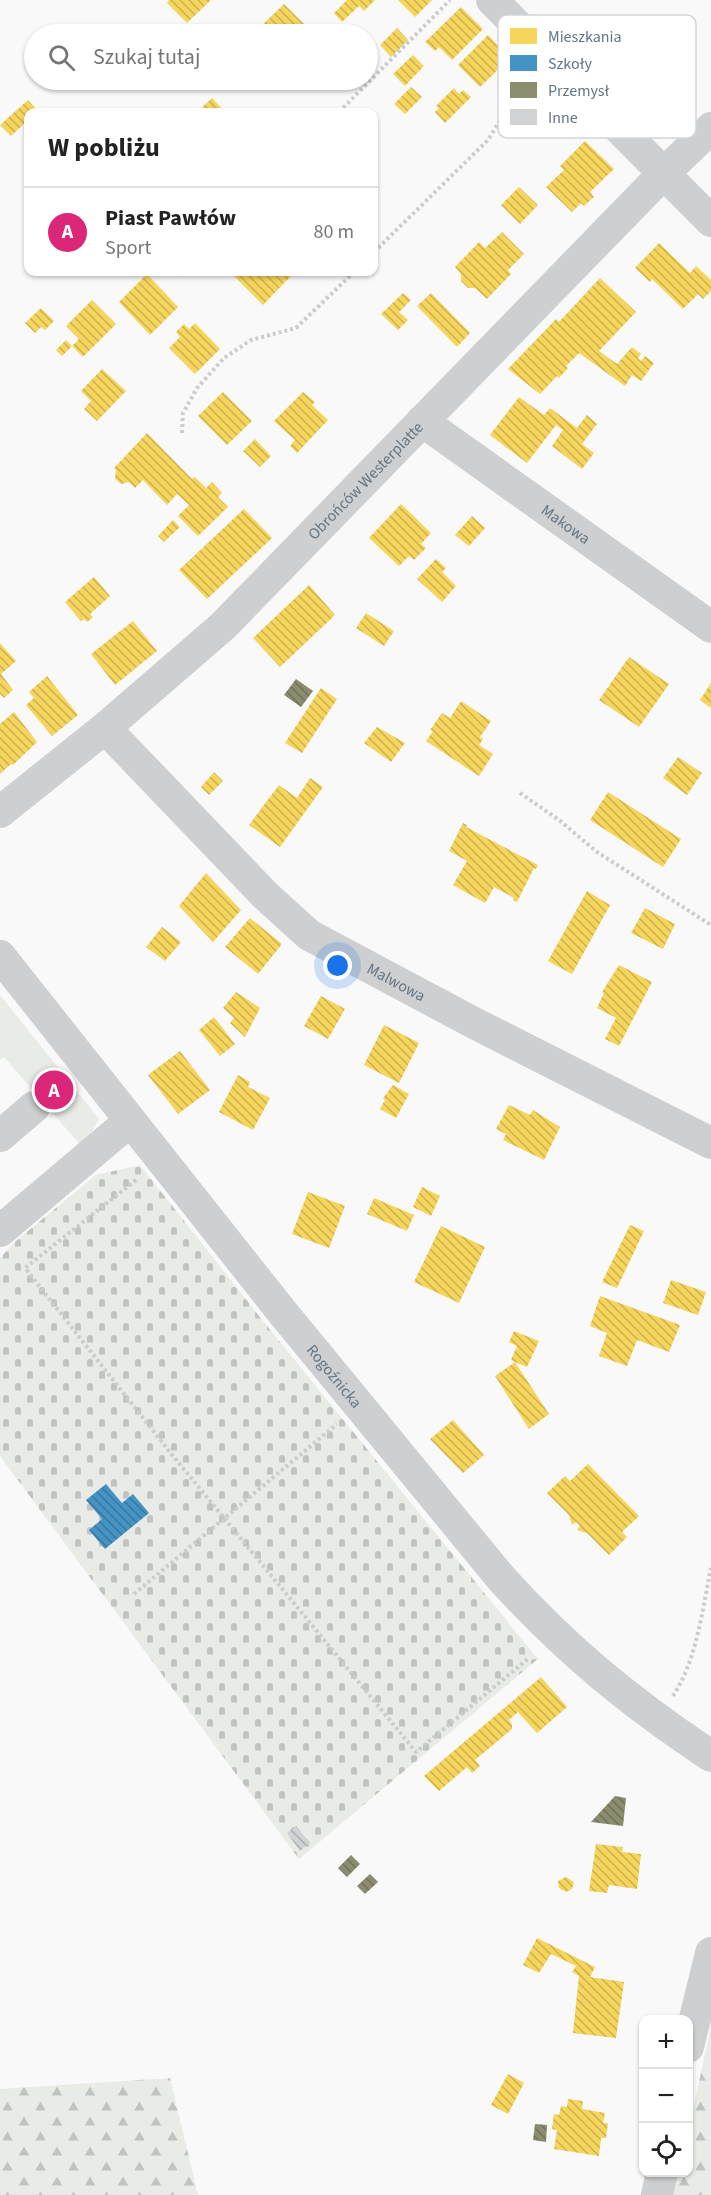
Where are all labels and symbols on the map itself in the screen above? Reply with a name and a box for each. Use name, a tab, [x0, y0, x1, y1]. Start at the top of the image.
legend	[498, 15, 696, 138]
text: Mieszkania	[548, 26, 622, 48]
text: Szkoły	[548, 53, 592, 75]
text: Przemysł	[548, 80, 610, 102]
text: Inne	[548, 107, 578, 129]
street label: Obrońców Westerplatte	[303, 417, 429, 545]
street label: Makowa	[537, 500, 595, 550]
your location	[323, 951, 352, 980]
street label: Malwowa	[363, 958, 429, 1007]
pin: A	[34, 1068, 74, 1112]
street label: Rogoźnicka	[301, 1340, 367, 1413]

